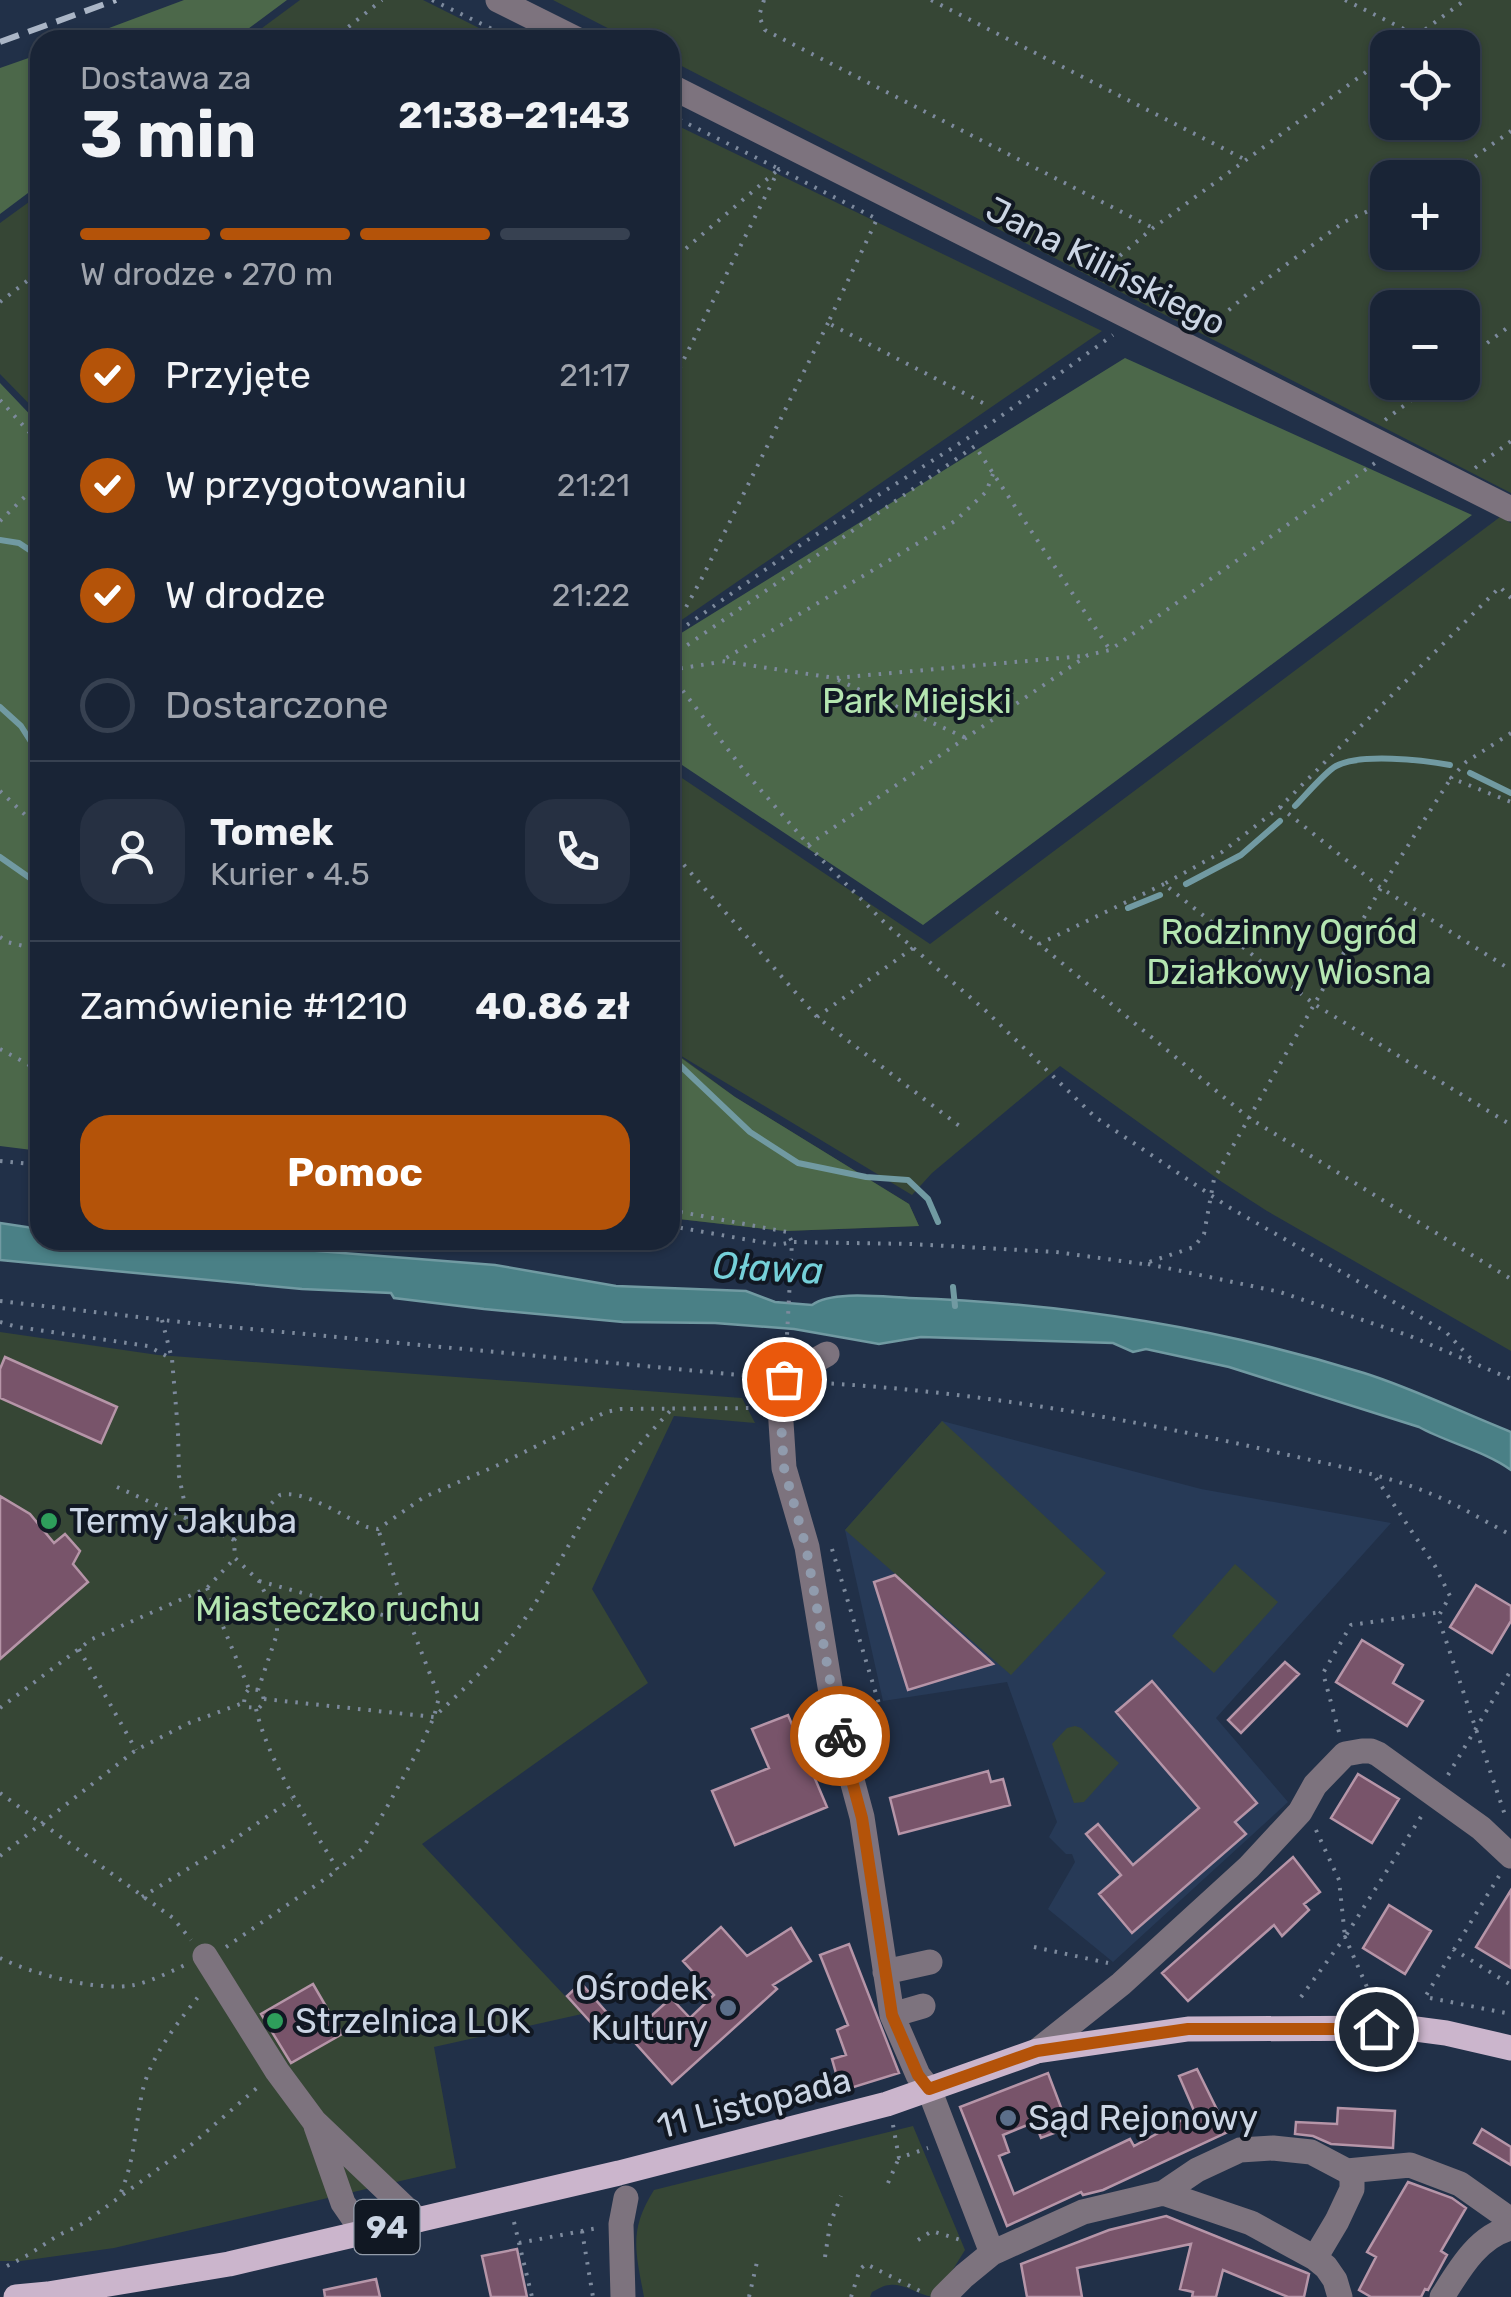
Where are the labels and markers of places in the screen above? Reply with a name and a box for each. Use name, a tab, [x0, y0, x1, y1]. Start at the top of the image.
pin	[742, 1337, 827, 1422]
place label: Termy Jakuba	[69, 1500, 297, 1542]
marker: Termy Jakuba	[38, 1510, 60, 1532]
place label: Ośrodek Kultury	[575, 1967, 708, 2049]
pin	[1334, 1987, 1419, 2072]
marker: Ośrodek Kultury	[717, 1997, 739, 2019]
place label: Strzelnica LOK	[295, 2000, 530, 2042]
marker: Strzelnica LOK	[264, 2010, 286, 2032]
place label: Sąd Rejonowy	[1028, 2097, 1258, 2139]
marker: Sąd Rejonowy	[997, 2107, 1019, 2129]

